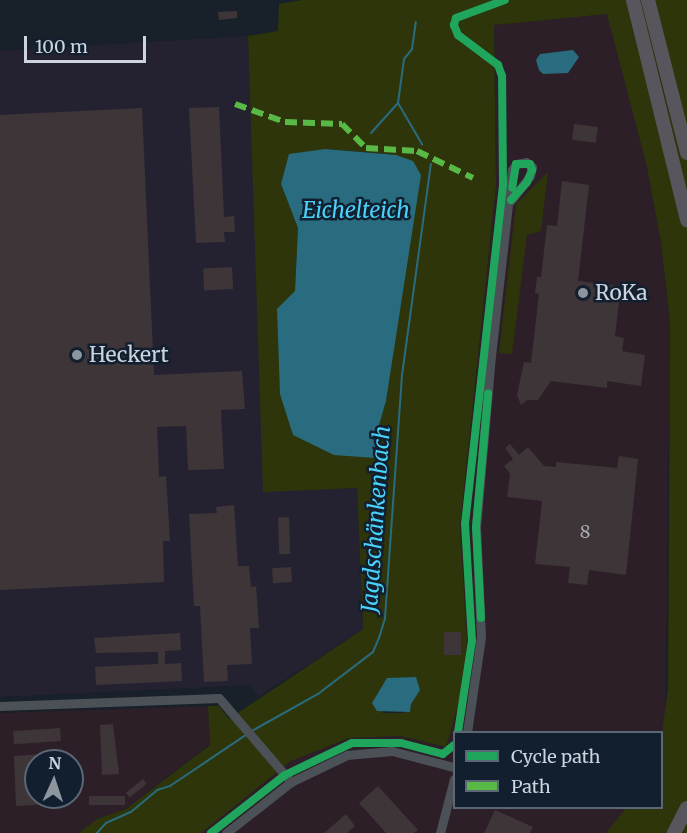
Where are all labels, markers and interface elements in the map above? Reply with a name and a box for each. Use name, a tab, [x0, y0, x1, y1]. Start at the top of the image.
scale bar	[27, 24, 148, 62]
text: 100 m	[35, 35, 88, 58]
water label: Eichelteich	[302, 198, 410, 224]
place label: RoKa	[595, 280, 648, 306]
marker: RoKa	[576, 286, 590, 300]
place label: Heckert	[89, 342, 169, 368]
marker: Heckert	[70, 348, 84, 362]
water label: Jagdschänkenbach	[356, 425, 396, 613]
house number: 8	[580, 521, 590, 543]
legend	[453, 731, 663, 809]
text: Cycle path	[511, 745, 600, 768]
north arrow	[24, 749, 84, 809]
text: N	[48, 753, 62, 773]
text: Path	[511, 775, 551, 798]

